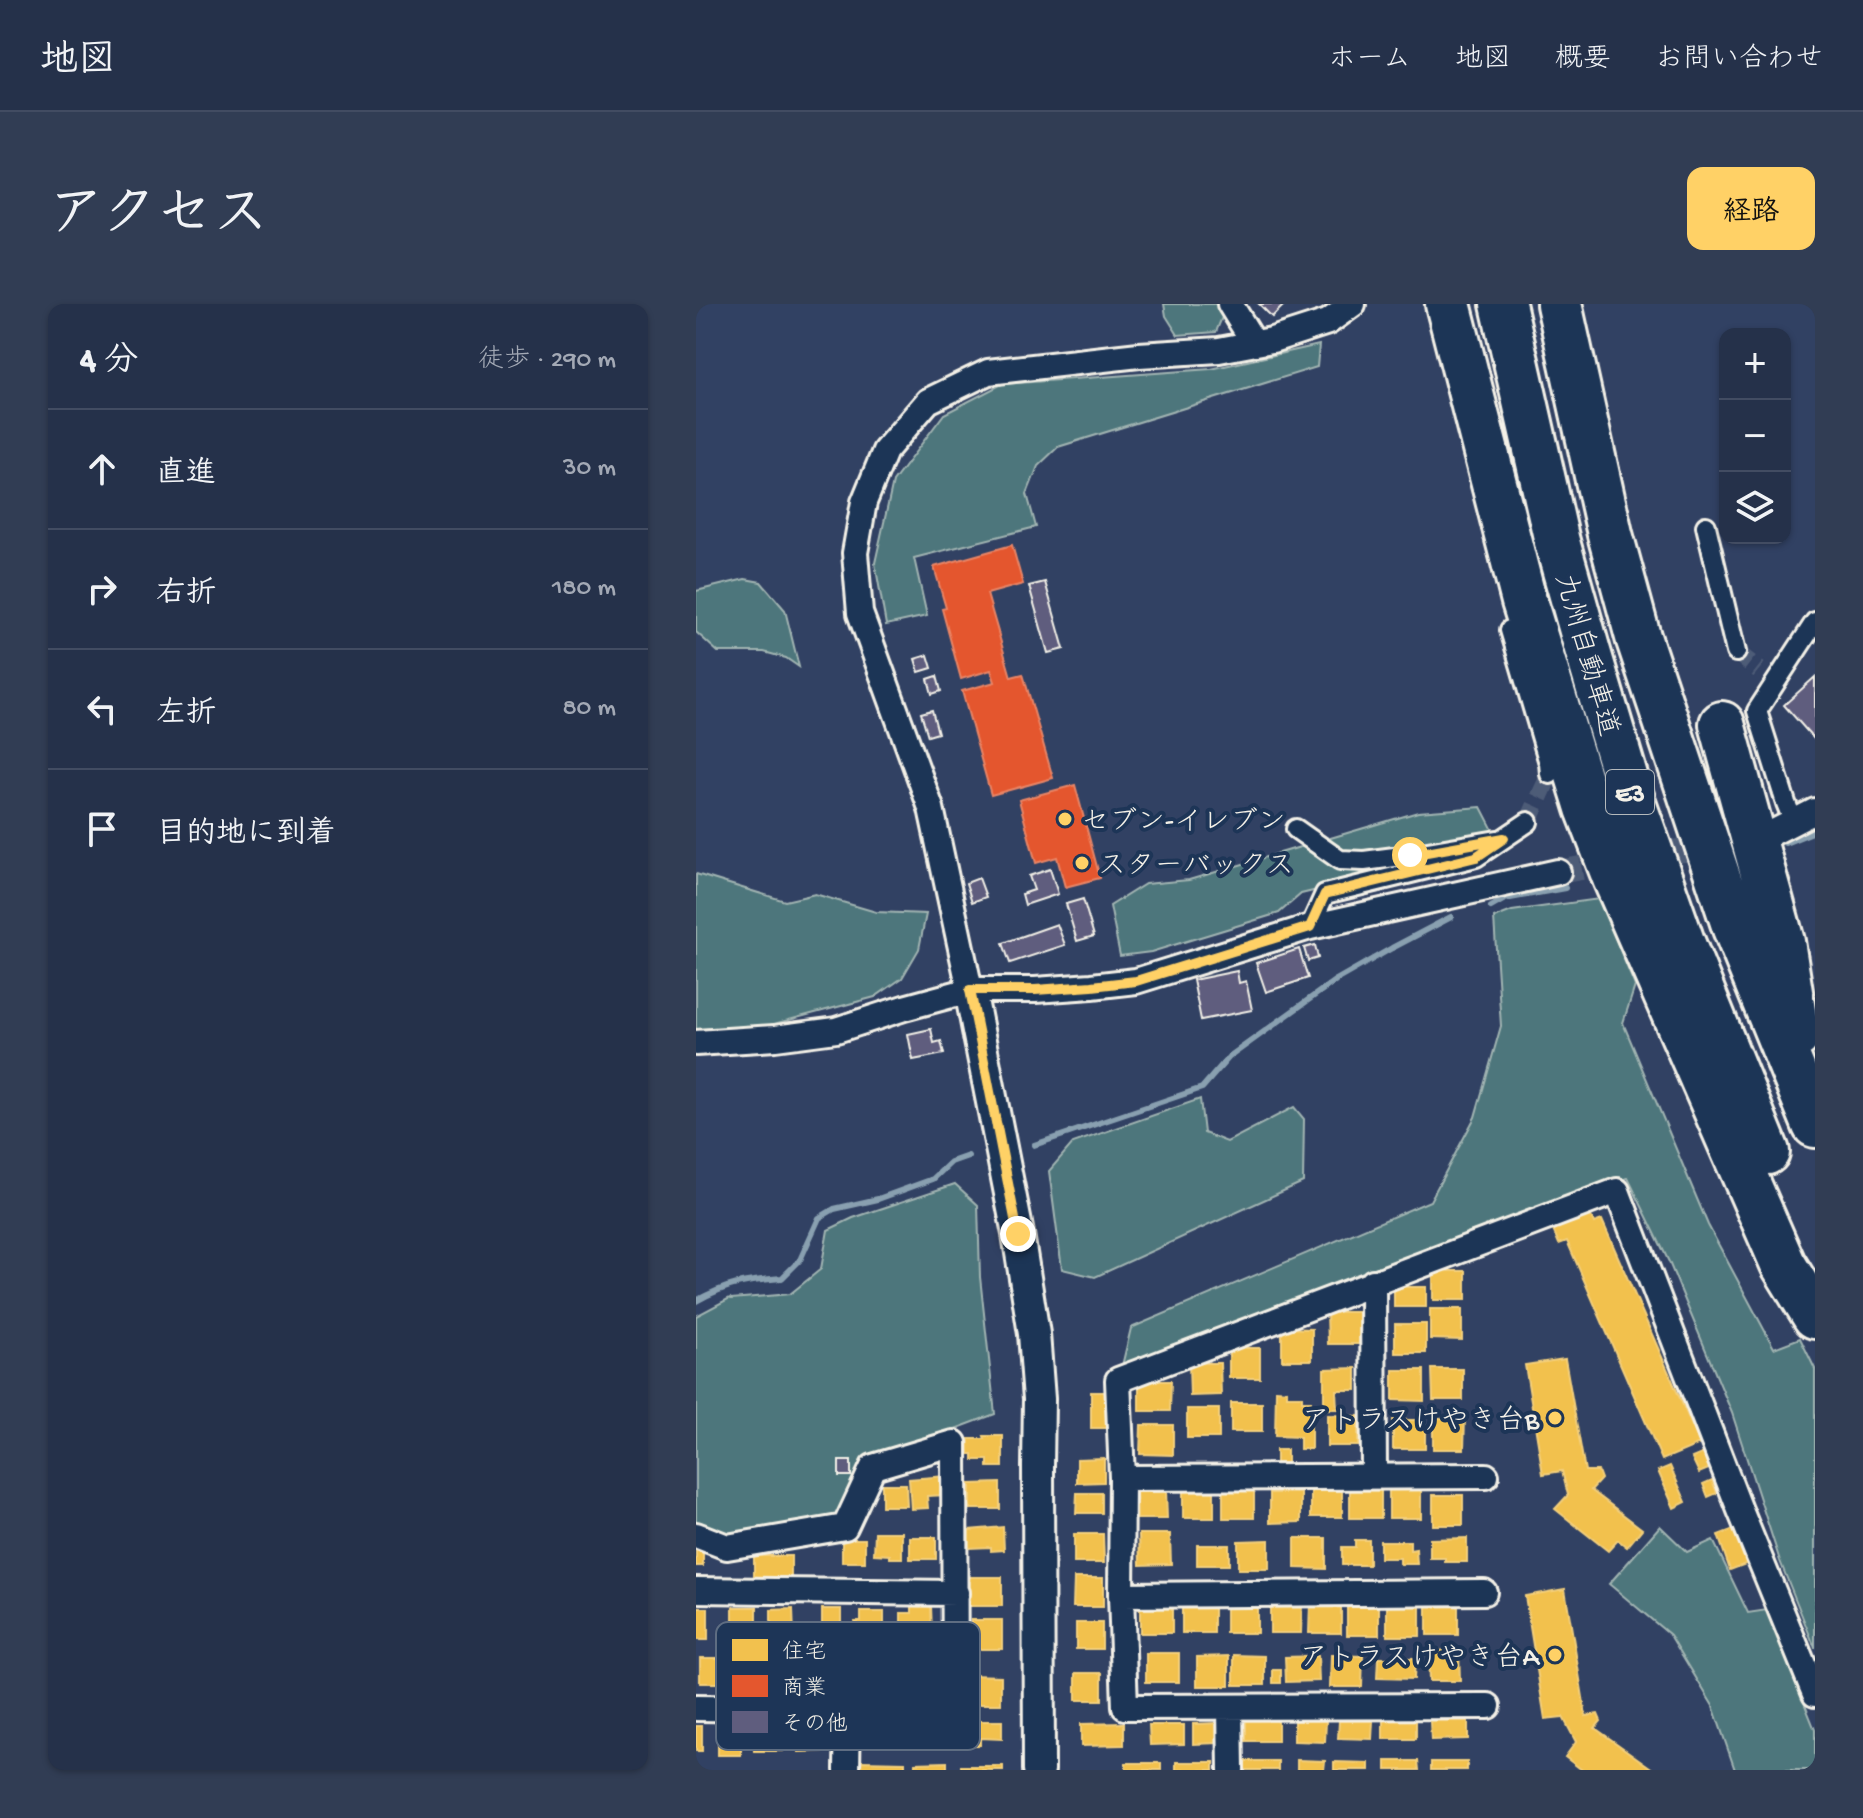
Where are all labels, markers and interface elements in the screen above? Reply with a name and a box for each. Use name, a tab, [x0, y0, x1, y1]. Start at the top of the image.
text: 地図	[40, 41, 116, 85]
text: ホーム	[1328, 44, 1411, 77]
text: 地図	[1455, 44, 1511, 77]
text: 概要	[1555, 44, 1611, 77]
text: お問い合わせ	[1655, 44, 1823, 77]
button: 経路	[1687, 167, 1815, 250]
text: アクセス	[48, 186, 269, 252]
map controls	[1719, 328, 1791, 544]
button: +	[1719, 328, 1791, 400]
text: 4 分	[80, 343, 138, 383]
text: 徒歩 · 290 m	[478, 346, 616, 377]
button: −	[1719, 400, 1791, 472]
icon: ahead	[80, 447, 124, 491]
text: 30 m	[563, 454, 616, 485]
text: 直進	[156, 458, 216, 493]
button: layers	[1719, 472, 1791, 544]
icon: right	[80, 567, 124, 611]
street label: 九州自動車道	[1546, 570, 1625, 741]
text: 180 m	[552, 574, 616, 605]
text: 右折	[156, 578, 216, 613]
icon: left	[80, 687, 124, 731]
text: 80 m	[562, 694, 616, 725]
text: 左折	[156, 698, 216, 733]
road number: E3	[1606, 770, 1654, 814]
place label: セブン-イレブン	[1081, 806, 1286, 840]
icon: arrive	[80, 807, 124, 851]
marker: セブン-イレブン	[1056, 810, 1074, 828]
text: 目的地に到着	[156, 818, 336, 853]
route start	[1392, 837, 1428, 873]
place label: スターバックス	[1098, 851, 1294, 884]
marker: スターバックス	[1073, 854, 1091, 872]
route end	[1000, 1216, 1036, 1252]
place label: アトラスけやき台B	[1302, 1405, 1540, 1439]
marker: アトラスけやき台B	[1546, 1409, 1564, 1427]
legend	[716, 1622, 980, 1750]
text: 住宅	[782, 1640, 826, 1667]
place label: アトラスけやき台A	[1300, 1642, 1540, 1676]
marker: アトラスけやき台A	[1546, 1646, 1564, 1664]
text: 商業	[782, 1676, 826, 1703]
text: その他	[782, 1712, 848, 1739]

